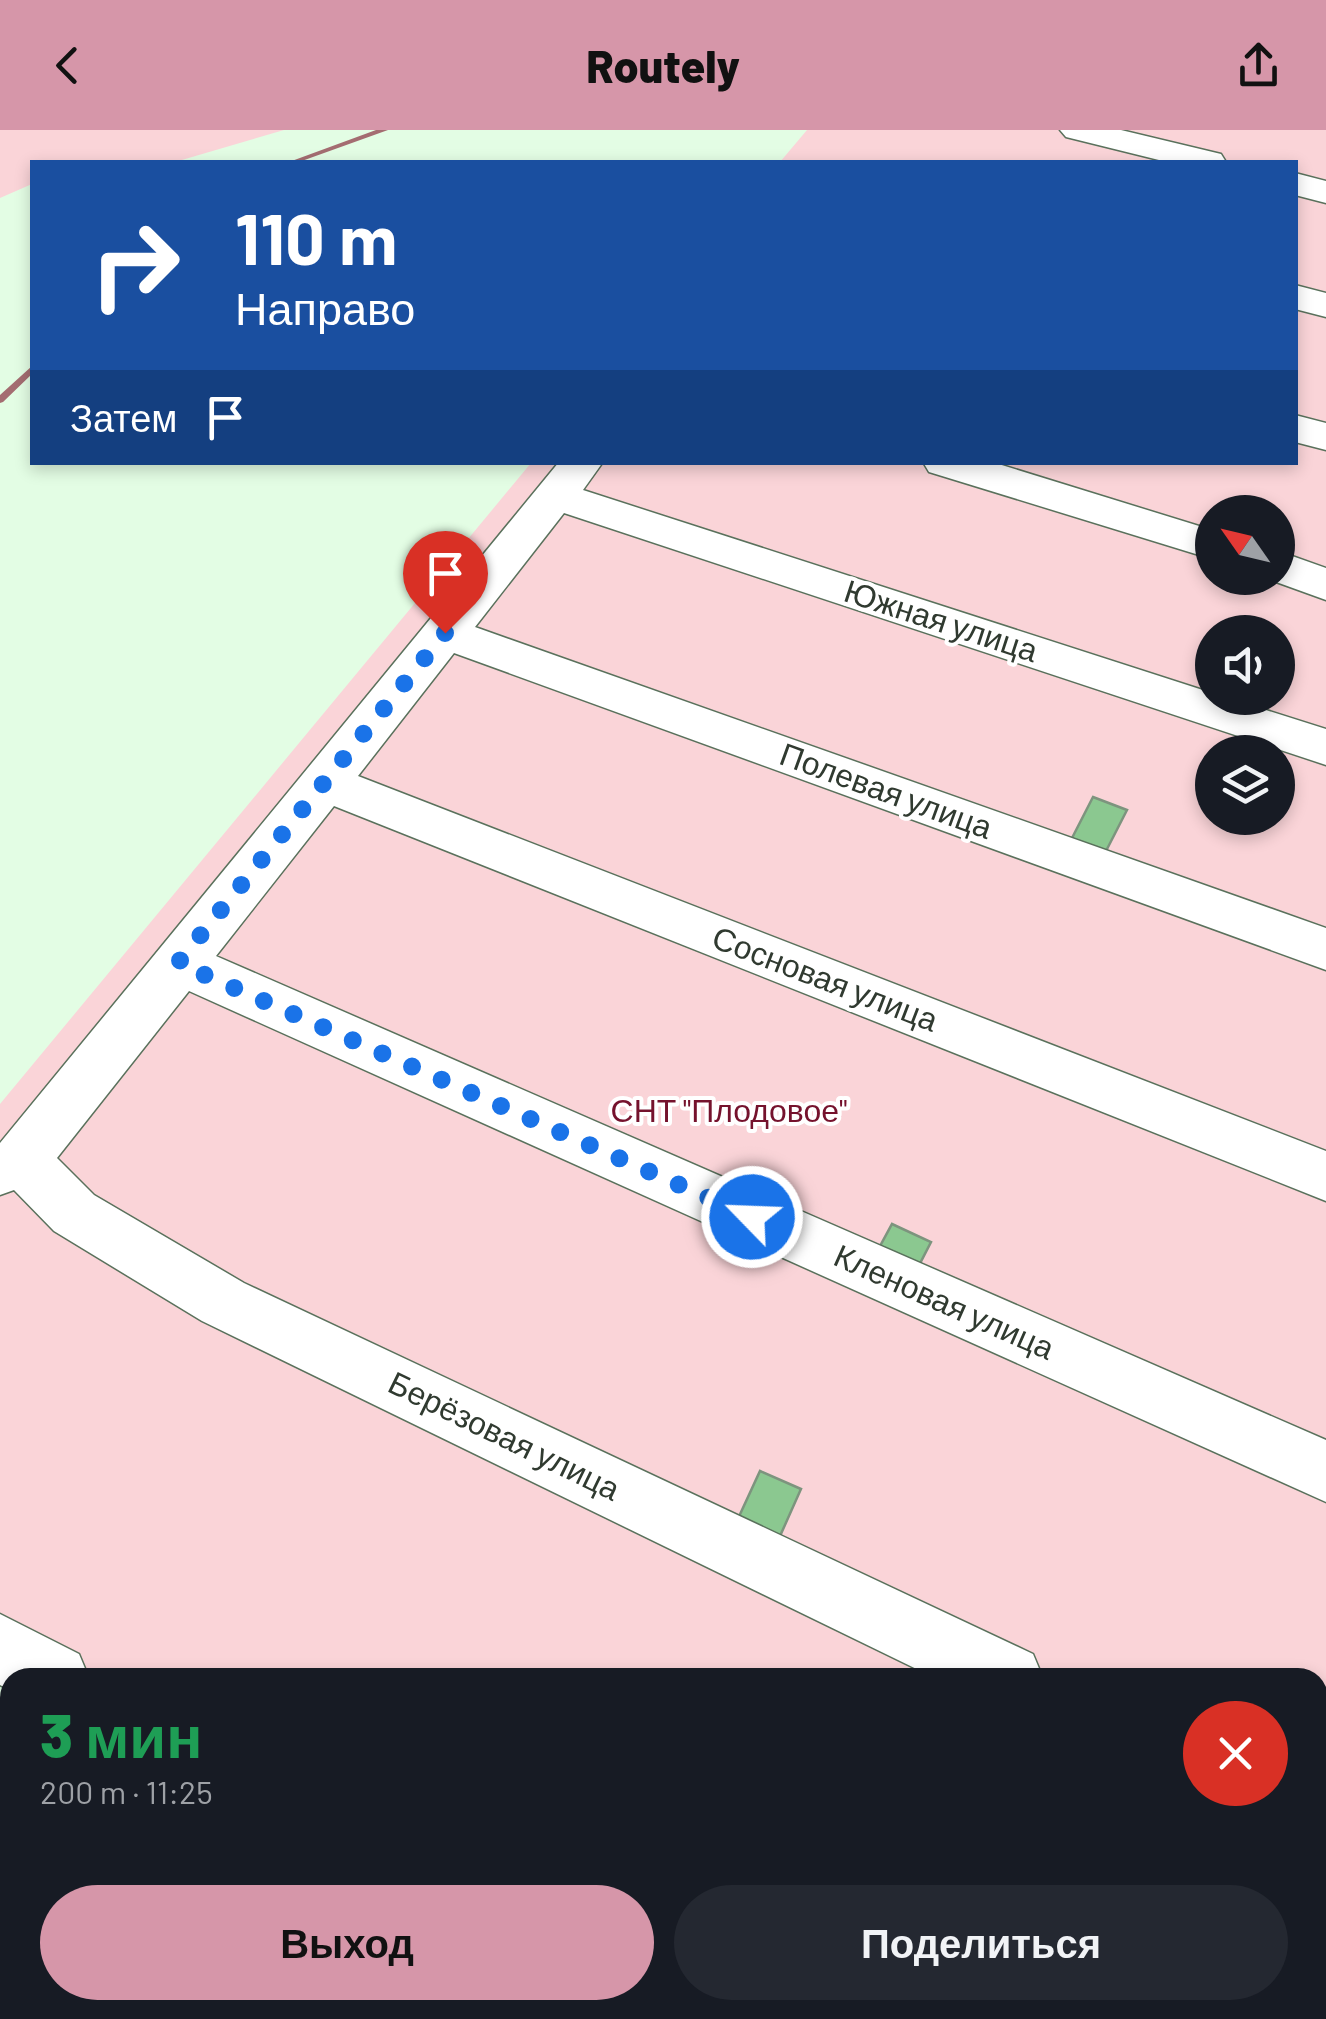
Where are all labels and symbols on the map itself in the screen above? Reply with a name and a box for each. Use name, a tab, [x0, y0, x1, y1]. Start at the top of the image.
north arrow	[1195, 495, 1295, 595]
pin	[403, 531, 488, 634]
street label: Южная улица	[840, 570, 1043, 669]
street label: Полевая улица	[775, 733, 998, 846]
street label: Сосновая улица	[707, 917, 944, 1039]
park label: СНТ "Плодовое"	[611, 1090, 847, 1129]
position arrow	[700, 1165, 804, 1269]
street label: Кленовая улица	[829, 1235, 1061, 1367]
street label: Берёзовая улица	[383, 1362, 627, 1508]

